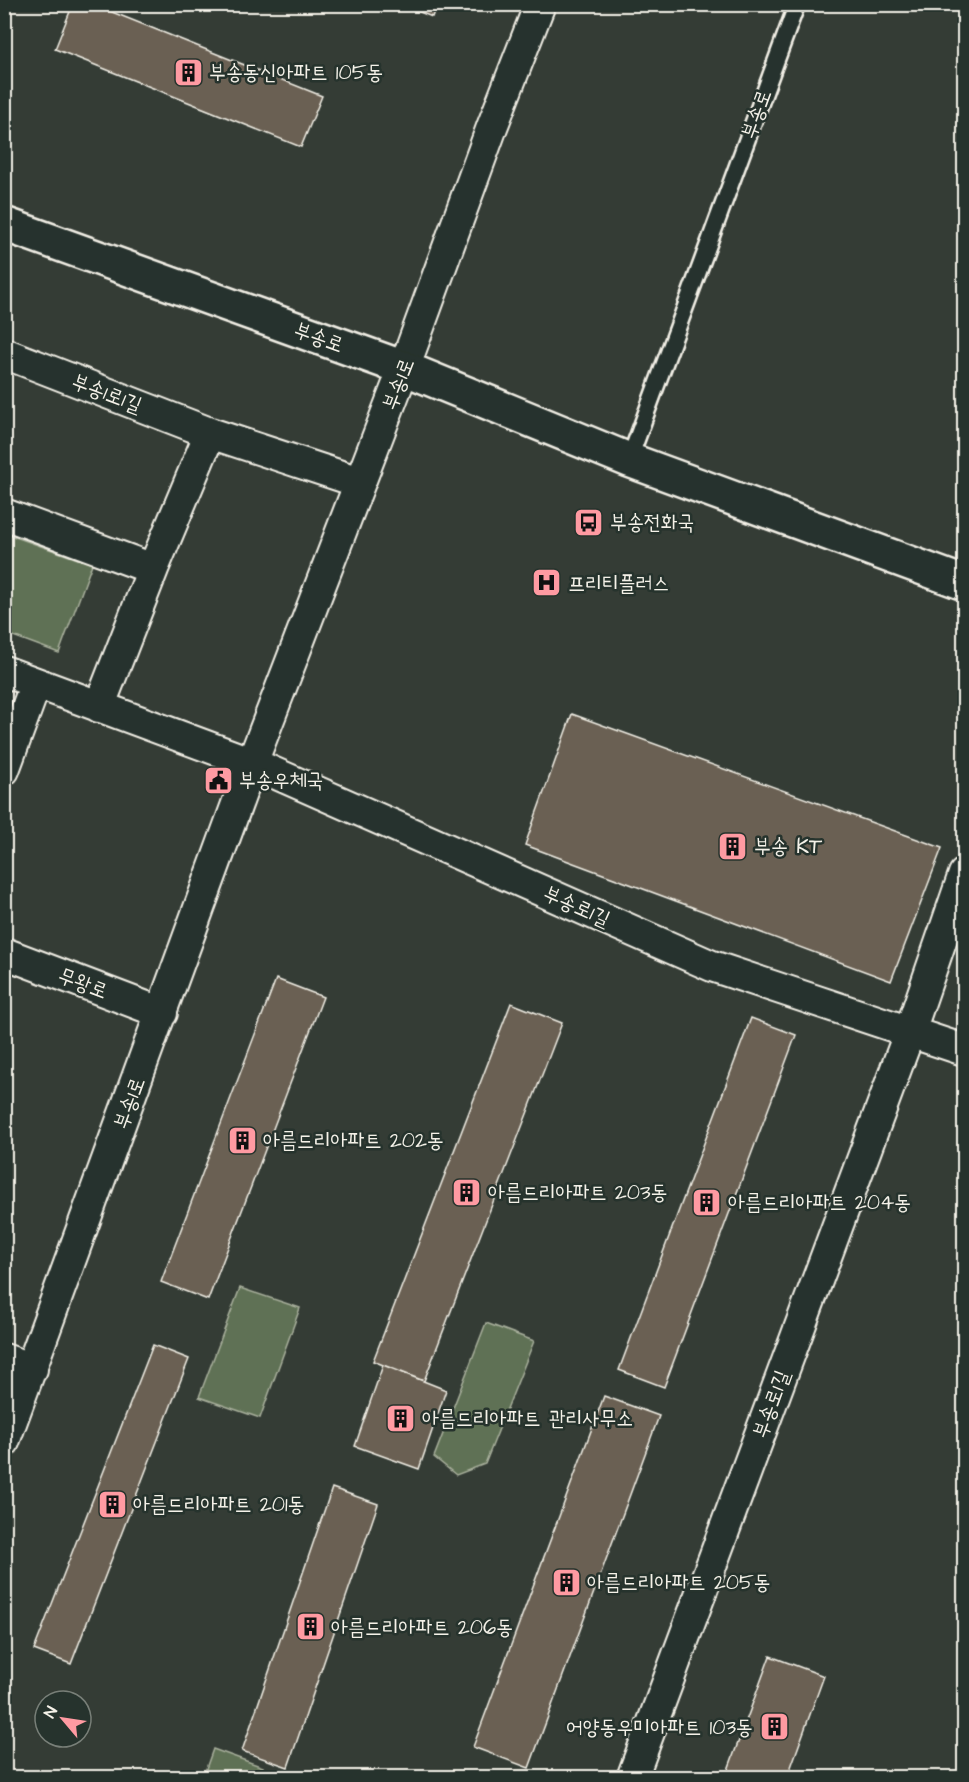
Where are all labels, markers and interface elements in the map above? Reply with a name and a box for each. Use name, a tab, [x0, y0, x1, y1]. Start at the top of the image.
building icon: 부송동신아파트 105동	[172, 56, 204, 88]
place label: 부송동신아파트 105동	[209, 58, 383, 87]
street label: 부송로	[734, 85, 779, 143]
street label: 부송로	[290, 315, 348, 360]
street label: 부송1로	[375, 354, 422, 414]
street label: 부송1로1길	[68, 367, 146, 420]
bus stop icon: 부송전화국	[573, 506, 605, 538]
place label: 부송전화국	[610, 508, 695, 537]
hospital icon: 프리티플러스	[531, 567, 563, 599]
place label: 프리티플러스	[568, 569, 669, 598]
public building icon: 부송우체국	[202, 764, 234, 796]
place label: 부송우체국	[239, 766, 324, 795]
building icon: 부송 KT	[717, 830, 749, 862]
place label: 부송 KT	[754, 832, 823, 861]
street label: 부송로1길	[539, 879, 615, 934]
street label: 무왕로	[54, 961, 112, 1006]
street label: 부송1로	[107, 1073, 152, 1133]
building icon: 아름드리아파트 202동	[226, 1124, 258, 1156]
place label: 아름드리아파트 202동	[263, 1126, 444, 1155]
building icon: 아름드리아파트 203동	[451, 1176, 483, 1208]
place label: 아름드리아파트 203동	[488, 1178, 668, 1207]
building icon: 아름드리아파트 204동	[691, 1186, 723, 1218]
place label: 아름드리아파트 204동	[728, 1188, 911, 1217]
street label: 부송로1길	[746, 1366, 797, 1442]
building icon: 아름드리아파트 관리사무소	[385, 1402, 417, 1434]
place label: 아름드리아파트 관리사무소	[422, 1404, 633, 1433]
building icon: 아름드리아파트 201동	[96, 1488, 128, 1520]
place label: 아름드리아파트 201동	[133, 1490, 305, 1519]
building icon: 아름드리아파트 205동	[550, 1566, 582, 1598]
place label: 아름드리아파트 205동	[587, 1568, 771, 1597]
building icon: 아름드리아파트 206동	[294, 1611, 326, 1643]
place label: 아름드리아파트 206동	[331, 1613, 513, 1642]
north arrow	[33, 1689, 93, 1749]
text: N	[39, 1702, 63, 1722]
building icon: 어양동우미아파트 103동	[758, 1711, 790, 1743]
place label: 어양동우미아파트 103동	[566, 1713, 753, 1742]

